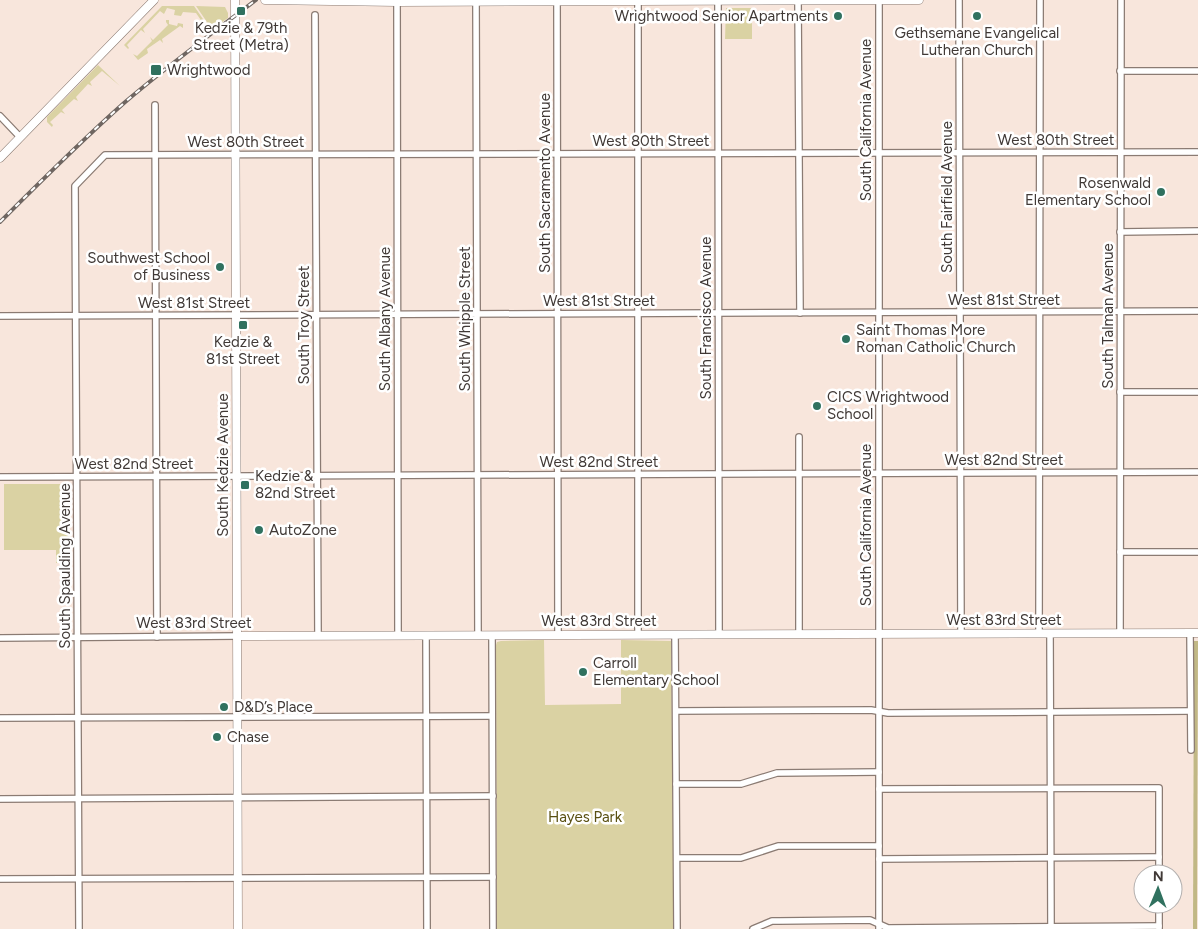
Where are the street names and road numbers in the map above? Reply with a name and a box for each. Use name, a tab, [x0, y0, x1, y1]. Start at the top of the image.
street label: South California Avenue	[857, 39, 875, 201]
street label: South Sacramento Avenue	[536, 93, 554, 273]
street label: South Fairfield Avenue	[938, 121, 956, 273]
street label: West 80th Street	[998, 131, 1115, 149]
street label: West 80th Street	[593, 132, 710, 150]
street label: West 80th Street	[188, 133, 305, 151]
street label: South Francisco Avenue	[697, 237, 715, 399]
street label: South Talman Avenue	[1099, 243, 1117, 389]
street label: South Whipple Street	[456, 246, 474, 392]
street label: South Albany Avenue	[376, 247, 394, 391]
street label: South Troy Street	[295, 265, 313, 384]
street label: West 81st Street	[948, 291, 1060, 309]
street label: West 81st Street	[543, 292, 655, 310]
street label: West 81st Street	[138, 294, 250, 312]
street label: South Kedzie Avenue	[214, 393, 232, 537]
street label: South California Avenue	[857, 444, 875, 606]
street label: West 82nd Street	[945, 451, 1064, 469]
street label: West 82nd Street	[540, 453, 659, 471]
street label: West 82nd Street	[75, 455, 194, 473]
street label: South Spaulding Avenue	[56, 483, 74, 649]
street label: West 83rd Street	[946, 611, 1062, 629]
street label: West 83rd Street	[541, 612, 657, 630]
street label: West 83rd Street	[136, 614, 252, 632]

